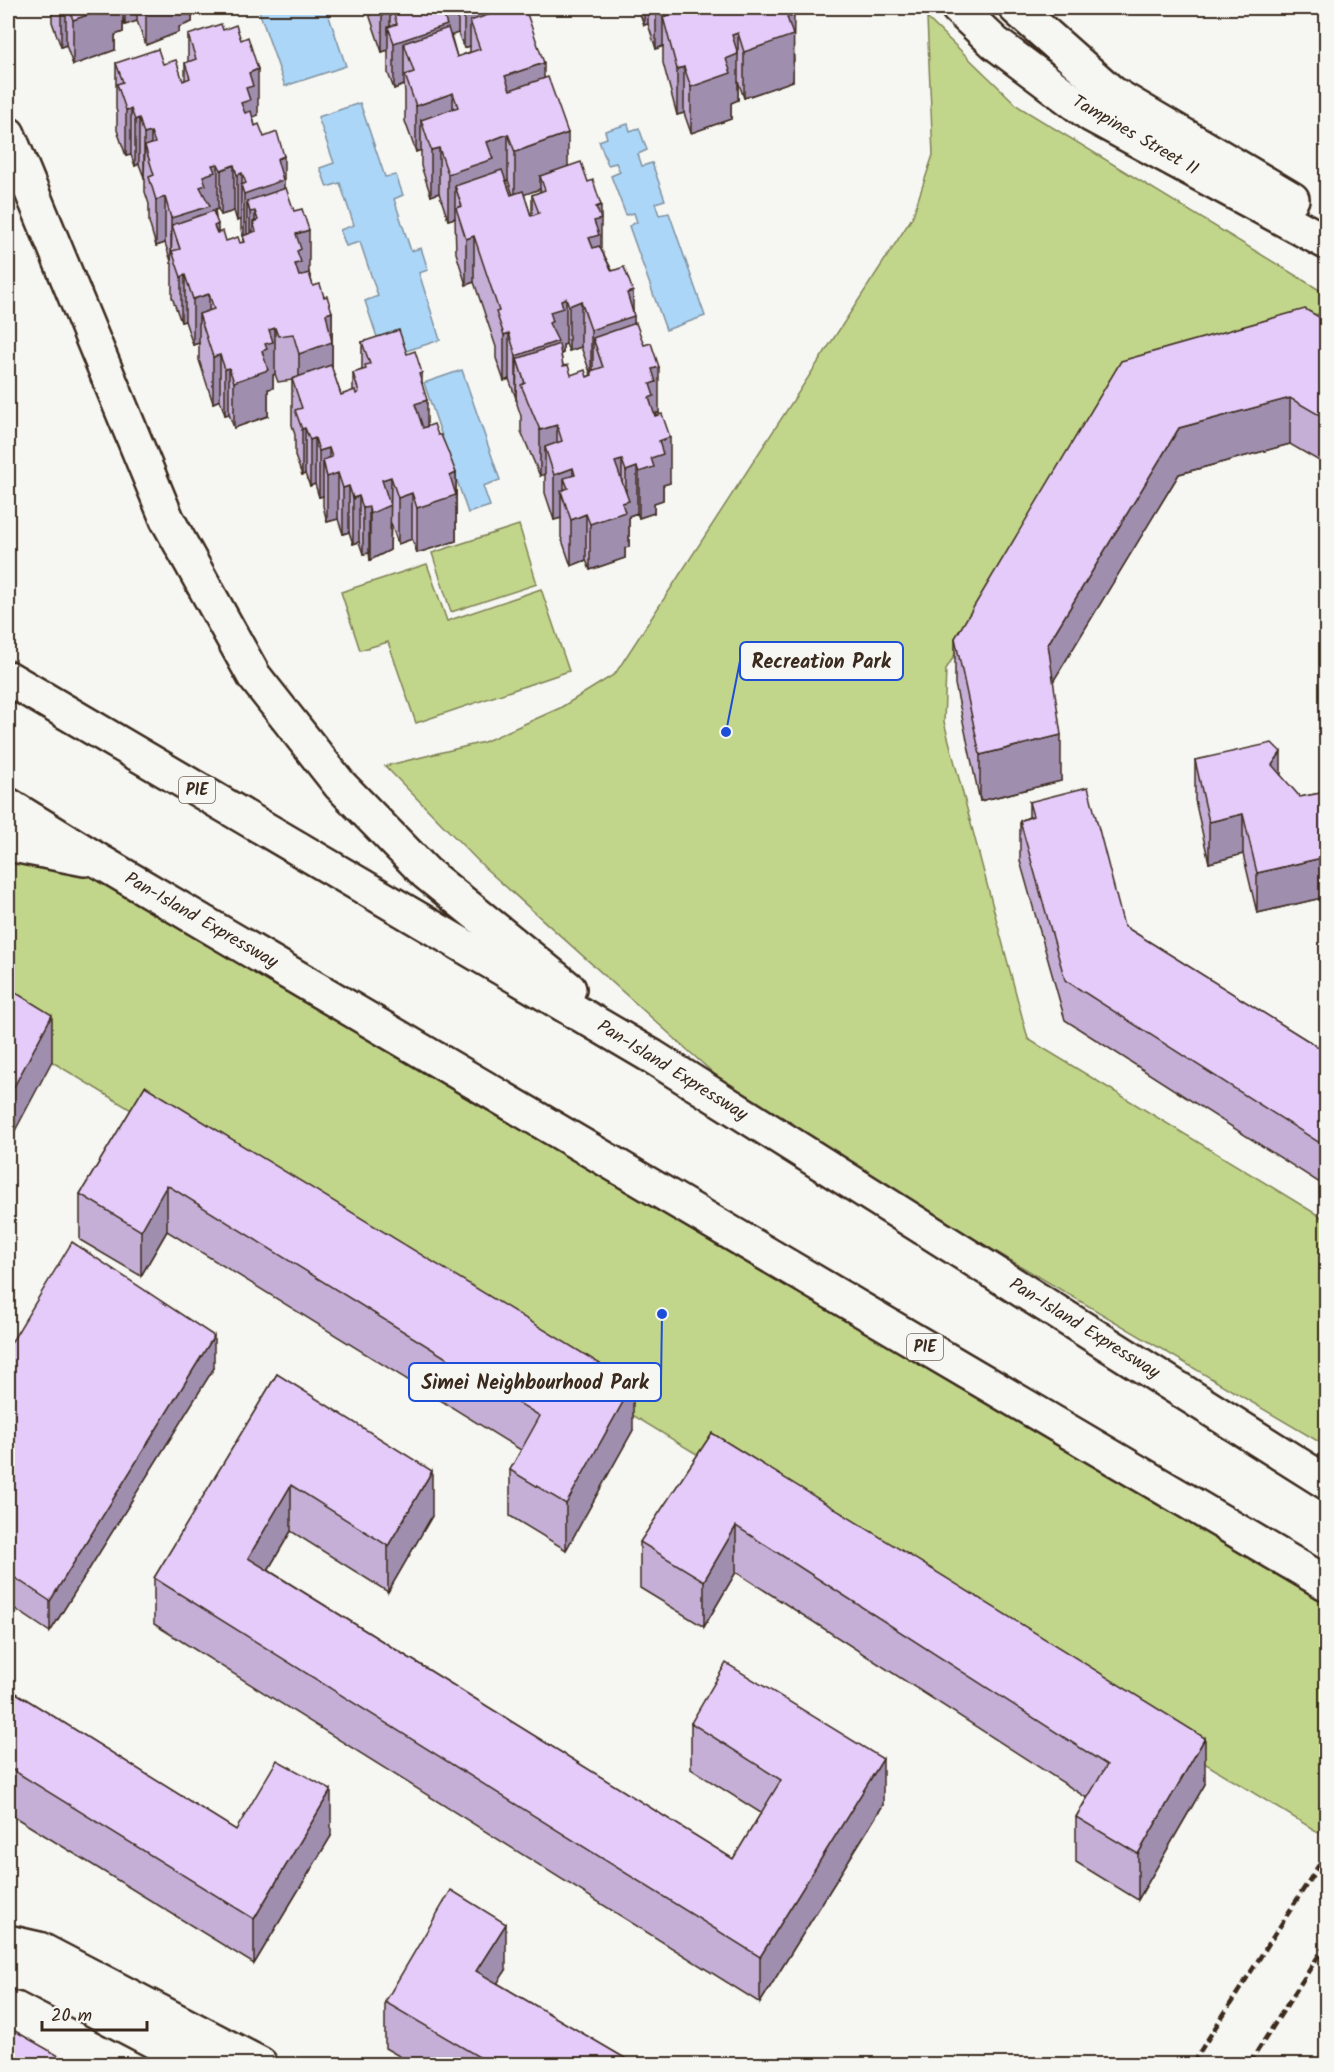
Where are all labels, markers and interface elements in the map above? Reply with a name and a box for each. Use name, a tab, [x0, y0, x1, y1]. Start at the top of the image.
street label: Tampines Street 11	[1066, 88, 1204, 184]
callout: Recreation Park	[740, 642, 903, 680]
text: Recreation Park	[751, 647, 892, 679]
road number: PIE	[179, 777, 215, 803]
street label: Pan-Island Expressway	[119, 865, 284, 977]
street label: Pan-Island Expressway	[591, 1013, 754, 1129]
street label: Pan-Island Expressway	[1003, 1271, 1166, 1387]
road number: PIE	[907, 1334, 943, 1360]
callout: Simei Neighbourhood Park	[409, 1363, 661, 1401]
text: Simei Neighbourhood Park	[421, 1368, 650, 1400]
scale bar	[42, 1994, 147, 2032]
text: 20 m	[51, 2002, 92, 2031]

